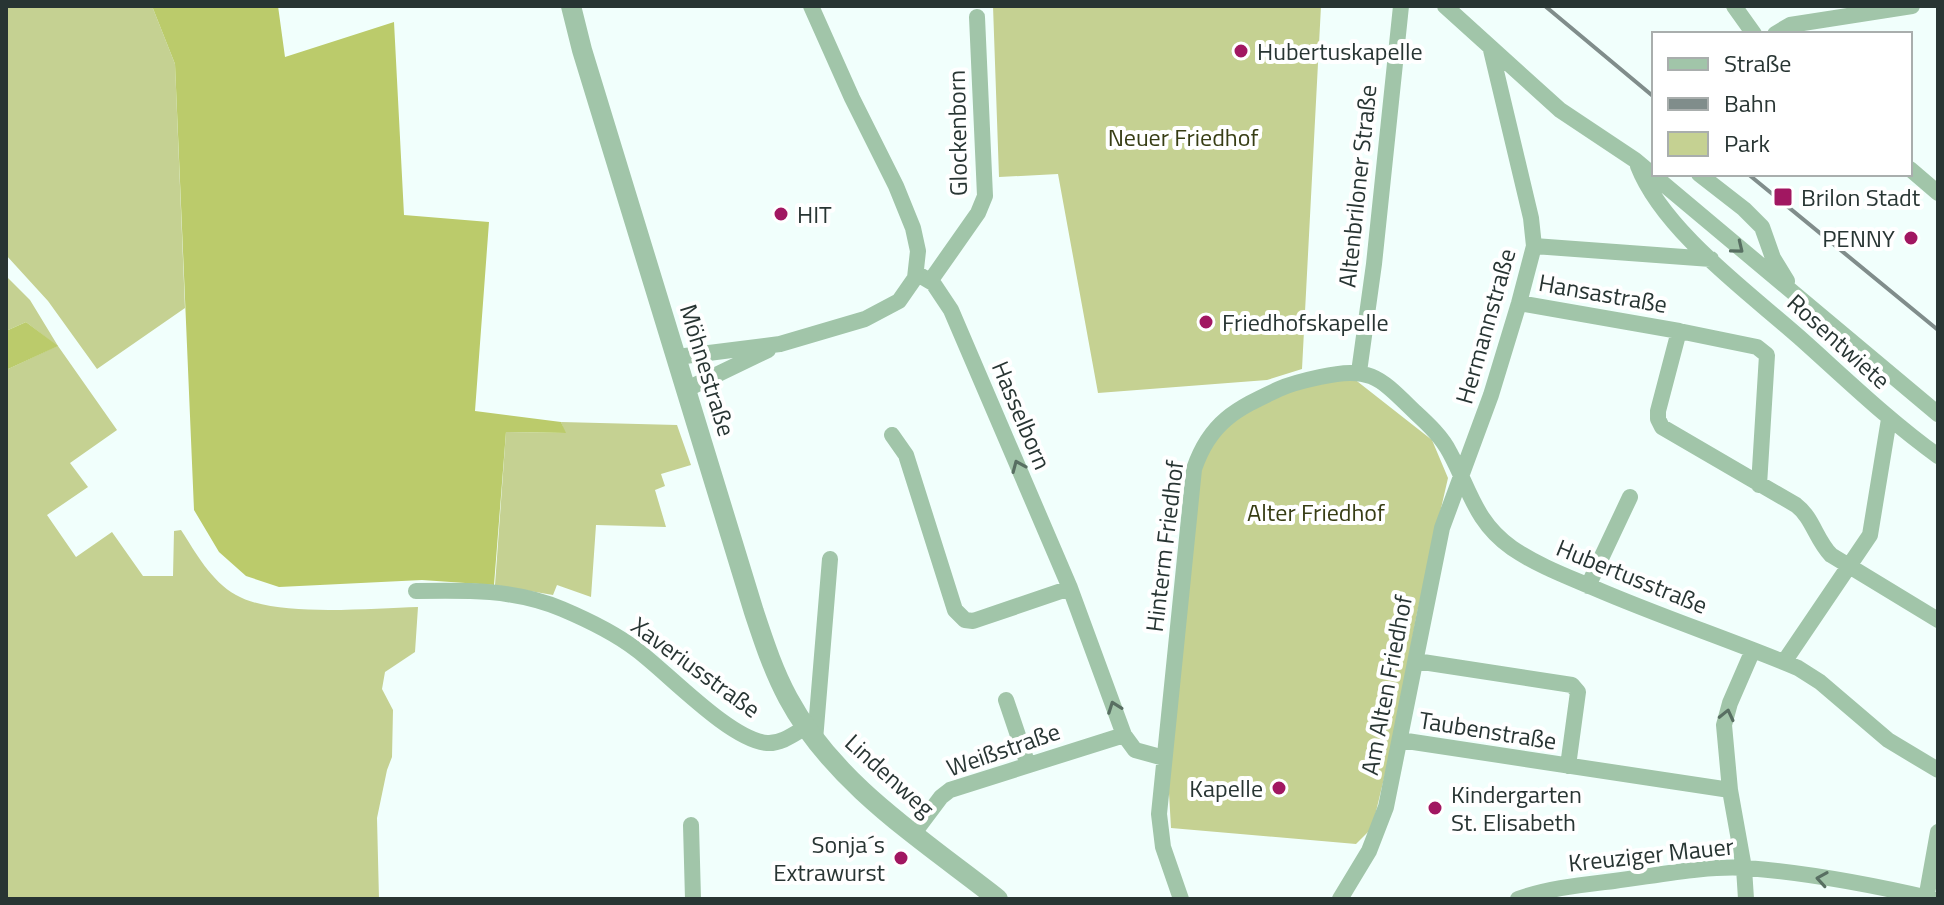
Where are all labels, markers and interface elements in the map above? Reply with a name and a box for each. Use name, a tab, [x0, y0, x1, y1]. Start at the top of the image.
legend	[1652, 32, 1912, 176]
place label: Hubertuskapelle	[1257, 33, 1423, 69]
marker: Hubertuskapelle	[1232, 42, 1250, 60]
text: Straße	[1724, 45, 1791, 81]
street label: Glockenborn	[938, 70, 976, 196]
street label: Altenbriloner Straße	[1328, 83, 1386, 289]
text: Bahn	[1724, 85, 1777, 121]
park label: Neuer Friedhof	[1108, 119, 1258, 155]
text: Park	[1724, 125, 1770, 161]
place label: Brilon Stadt	[1801, 179, 1921, 215]
marker: Brilon Stadt	[1772, 186, 1794, 208]
place label: HIT	[797, 196, 832, 232]
marker: HIT	[772, 205, 790, 223]
place label: PENNY	[1822, 220, 1895, 256]
marker: PENNY	[1902, 229, 1920, 247]
one-way arrow	[1729, 238, 1743, 253]
street label: Hermannstraße	[1446, 244, 1524, 408]
street label: Hansastraße	[1536, 264, 1670, 322]
street label: Rosentwiete	[1779, 285, 1899, 397]
street label: Möhnestraße	[671, 300, 745, 440]
place label: Friedhofskapelle	[1222, 304, 1389, 340]
marker: Friedhofskapelle	[1197, 313, 1215, 331]
street label: Hasselborn	[983, 355, 1061, 475]
street label: Hinterm Friedhof	[1136, 458, 1192, 634]
one-way arrow	[1011, 460, 1027, 474]
park label: Alter Friedhof	[1247, 494, 1385, 530]
street label: Hubertusstraße	[1551, 529, 1713, 623]
street label: Am Alten Friedhof	[1351, 592, 1421, 778]
street label: Xaveriusstraße	[624, 608, 768, 726]
one-way arrow	[1107, 701, 1123, 715]
street label: Taubenstraße	[1417, 701, 1559, 759]
one-way arrow	[1718, 709, 1735, 723]
street label: Weißstraße	[941, 713, 1065, 785]
street label: Lindenweg	[837, 725, 943, 825]
place label: Kapelle	[1189, 770, 1263, 806]
place label: Kindergarten St. Elisabeth	[1451, 776, 1582, 840]
marker: Kapelle	[1270, 779, 1288, 797]
marker: Kindergarten St. Elisabeth	[1426, 799, 1444, 817]
place label: Sonja´s Extrawurst	[773, 826, 886, 890]
street label: Kreuziger Mauer	[1567, 827, 1735, 881]
marker: Sonja´s Extrawurst	[892, 849, 910, 867]
one-way arrow	[1815, 871, 1829, 888]

